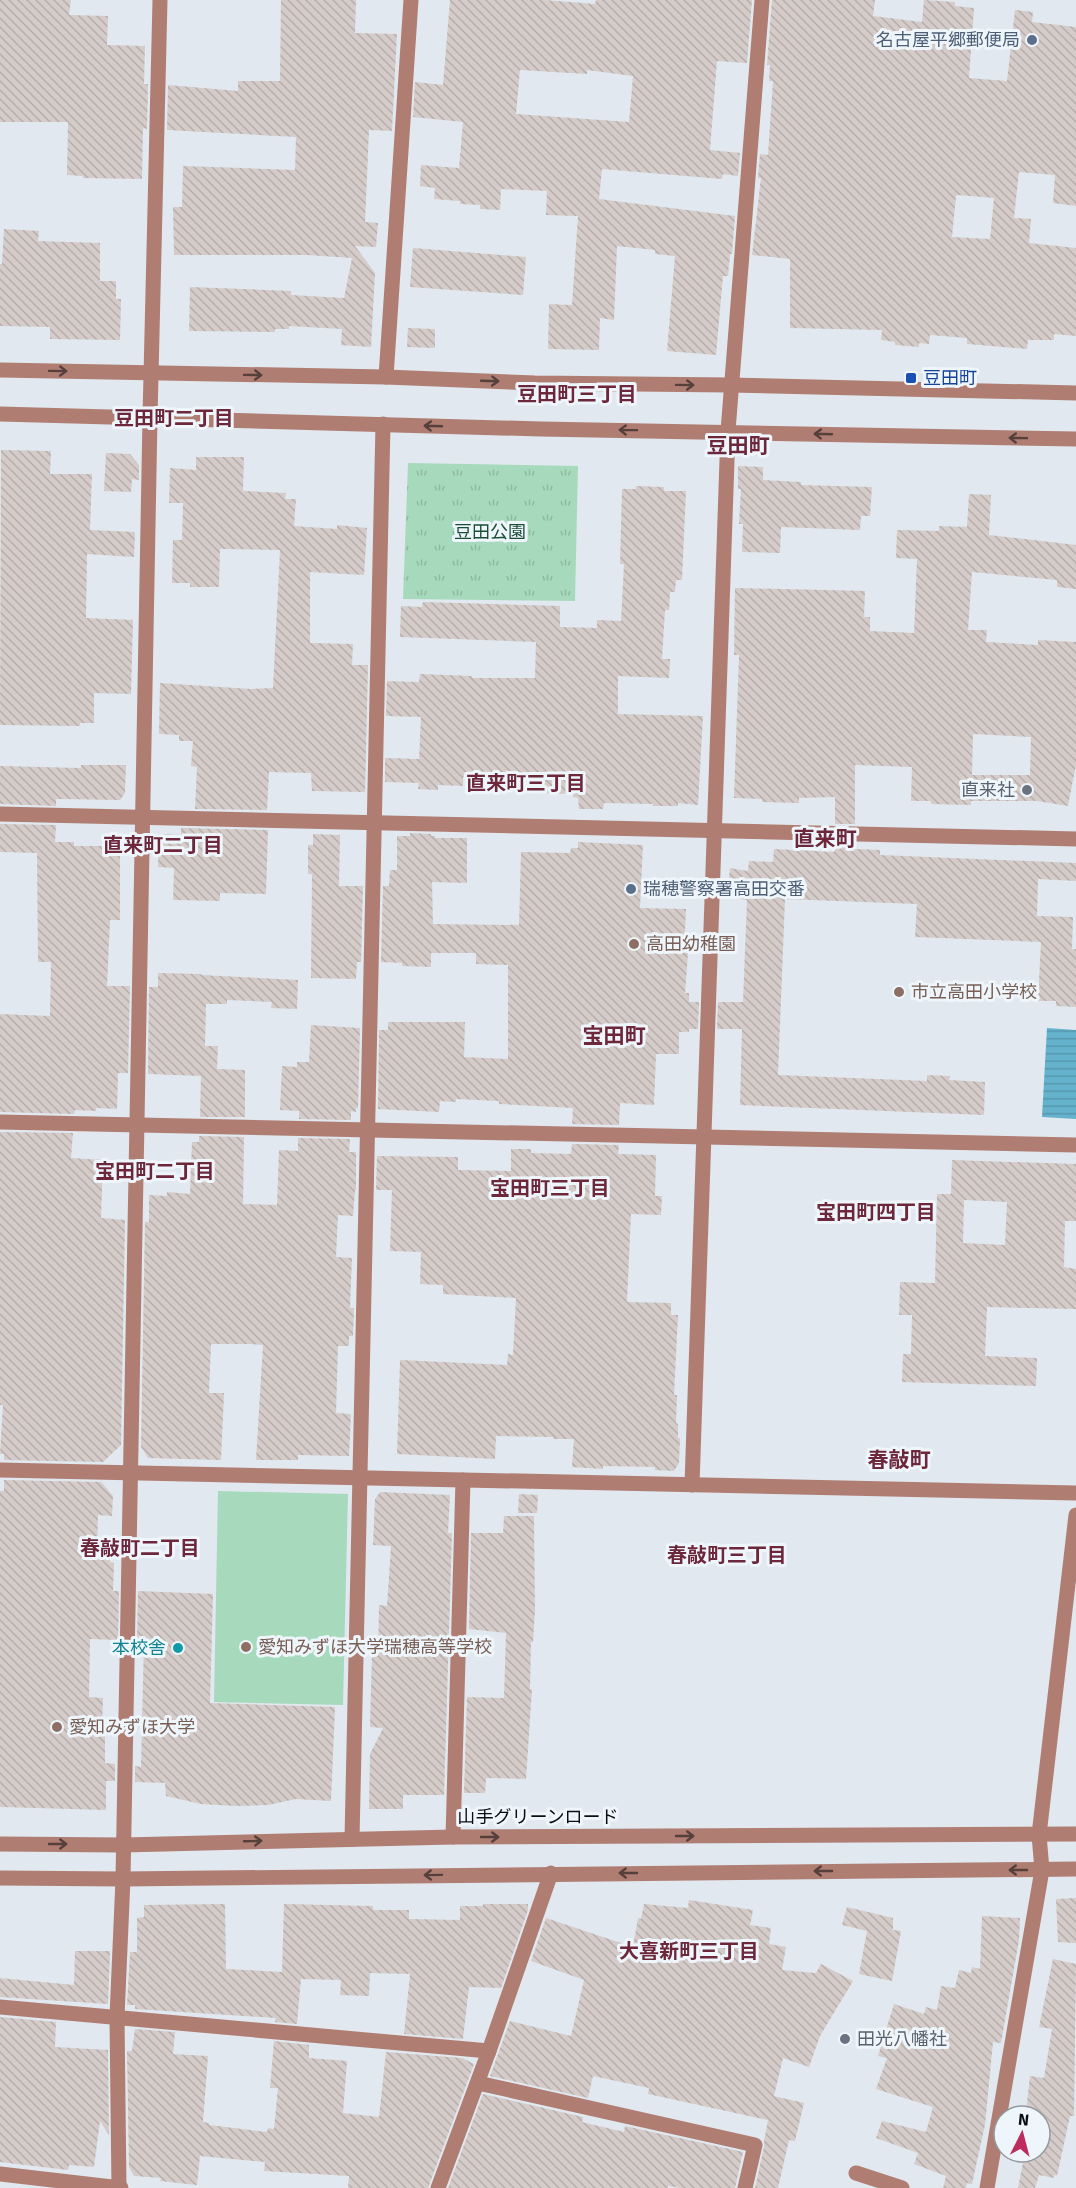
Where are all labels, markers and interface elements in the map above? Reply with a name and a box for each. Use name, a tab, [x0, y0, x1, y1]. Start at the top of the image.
place label: 名古屋平郷郵便局	[876, 29, 1020, 51]
marker: 名古屋平郷郵便局	[1025, 33, 1039, 47]
one-way arrow	[48, 365, 68, 377]
place label: 豆田町	[923, 367, 977, 389]
one-way arrow	[243, 369, 263, 380]
marker: 豆田町	[904, 371, 918, 385]
one-way arrow	[480, 376, 500, 387]
one-way arrow	[675, 379, 695, 390]
district label: 豆田町三丁目	[517, 382, 637, 407]
district label: 豆田町二丁目	[114, 406, 234, 431]
one-way arrow	[423, 420, 443, 431]
one-way arrow	[618, 424, 638, 436]
one-way arrow	[813, 428, 833, 440]
one-way arrow	[1008, 432, 1028, 444]
district label: 豆田町	[707, 433, 770, 459]
park label: 豆田公園	[454, 521, 526, 543]
district label: 直来町三丁目	[466, 771, 586, 796]
place label: 直来社	[961, 779, 1015, 801]
marker: 直来社	[1020, 783, 1034, 797]
district label: 直来町	[794, 826, 857, 852]
district label: 直来町二丁目	[103, 833, 223, 858]
place label: 瑞穂警察署高田交番	[643, 878, 805, 900]
marker: 瑞穂警察署高田交番	[624, 882, 638, 896]
place label: 高田幼稚園	[646, 933, 736, 955]
marker: 高田幼稚園	[627, 937, 641, 951]
place label: 市立高田小学校	[911, 981, 1037, 1003]
marker: 市立高田小学校	[892, 985, 906, 999]
district label: 宝田町	[583, 1023, 646, 1049]
district label: 宝田町二丁目	[95, 1159, 215, 1184]
district label: 宝田町三丁目	[490, 1176, 610, 1201]
district label: 宝田町四丁目	[816, 1200, 936, 1225]
district label: 春敲町	[868, 1447, 931, 1473]
district label: 春敲町二丁目	[80, 1536, 200, 1561]
district label: 春敲町三丁目	[667, 1543, 787, 1568]
place label: 愛知みずほ大学瑞穂高等学校	[258, 1636, 492, 1658]
place label: 本校舎	[112, 1637, 166, 1659]
marker: 愛知みずほ大学瑞穂高等学校	[239, 1640, 253, 1654]
marker: 本校舎	[171, 1641, 185, 1655]
place label: 愛知みずほ大学	[69, 1716, 195, 1738]
marker: 愛知みずほ大学	[50, 1720, 64, 1734]
street label: 山手グリーンロード	[457, 1806, 619, 1828]
one-way arrow	[480, 1831, 500, 1843]
one-way arrow	[675, 1831, 695, 1842]
one-way arrow	[243, 1836, 263, 1847]
one-way arrow	[48, 1839, 68, 1850]
one-way arrow	[1008, 1864, 1028, 1876]
one-way arrow	[813, 1865, 833, 1877]
one-way arrow	[618, 1867, 638, 1879]
one-way arrow	[423, 1869, 443, 1881]
district label: 大喜新町三丁目	[619, 1939, 759, 1964]
place label: 田光八幡社	[857, 2028, 947, 2050]
marker: 田光八幡社	[838, 2032, 852, 2046]
north arrow	[992, 2104, 1052, 2164]
text: N	[1017, 2110, 1030, 2131]

